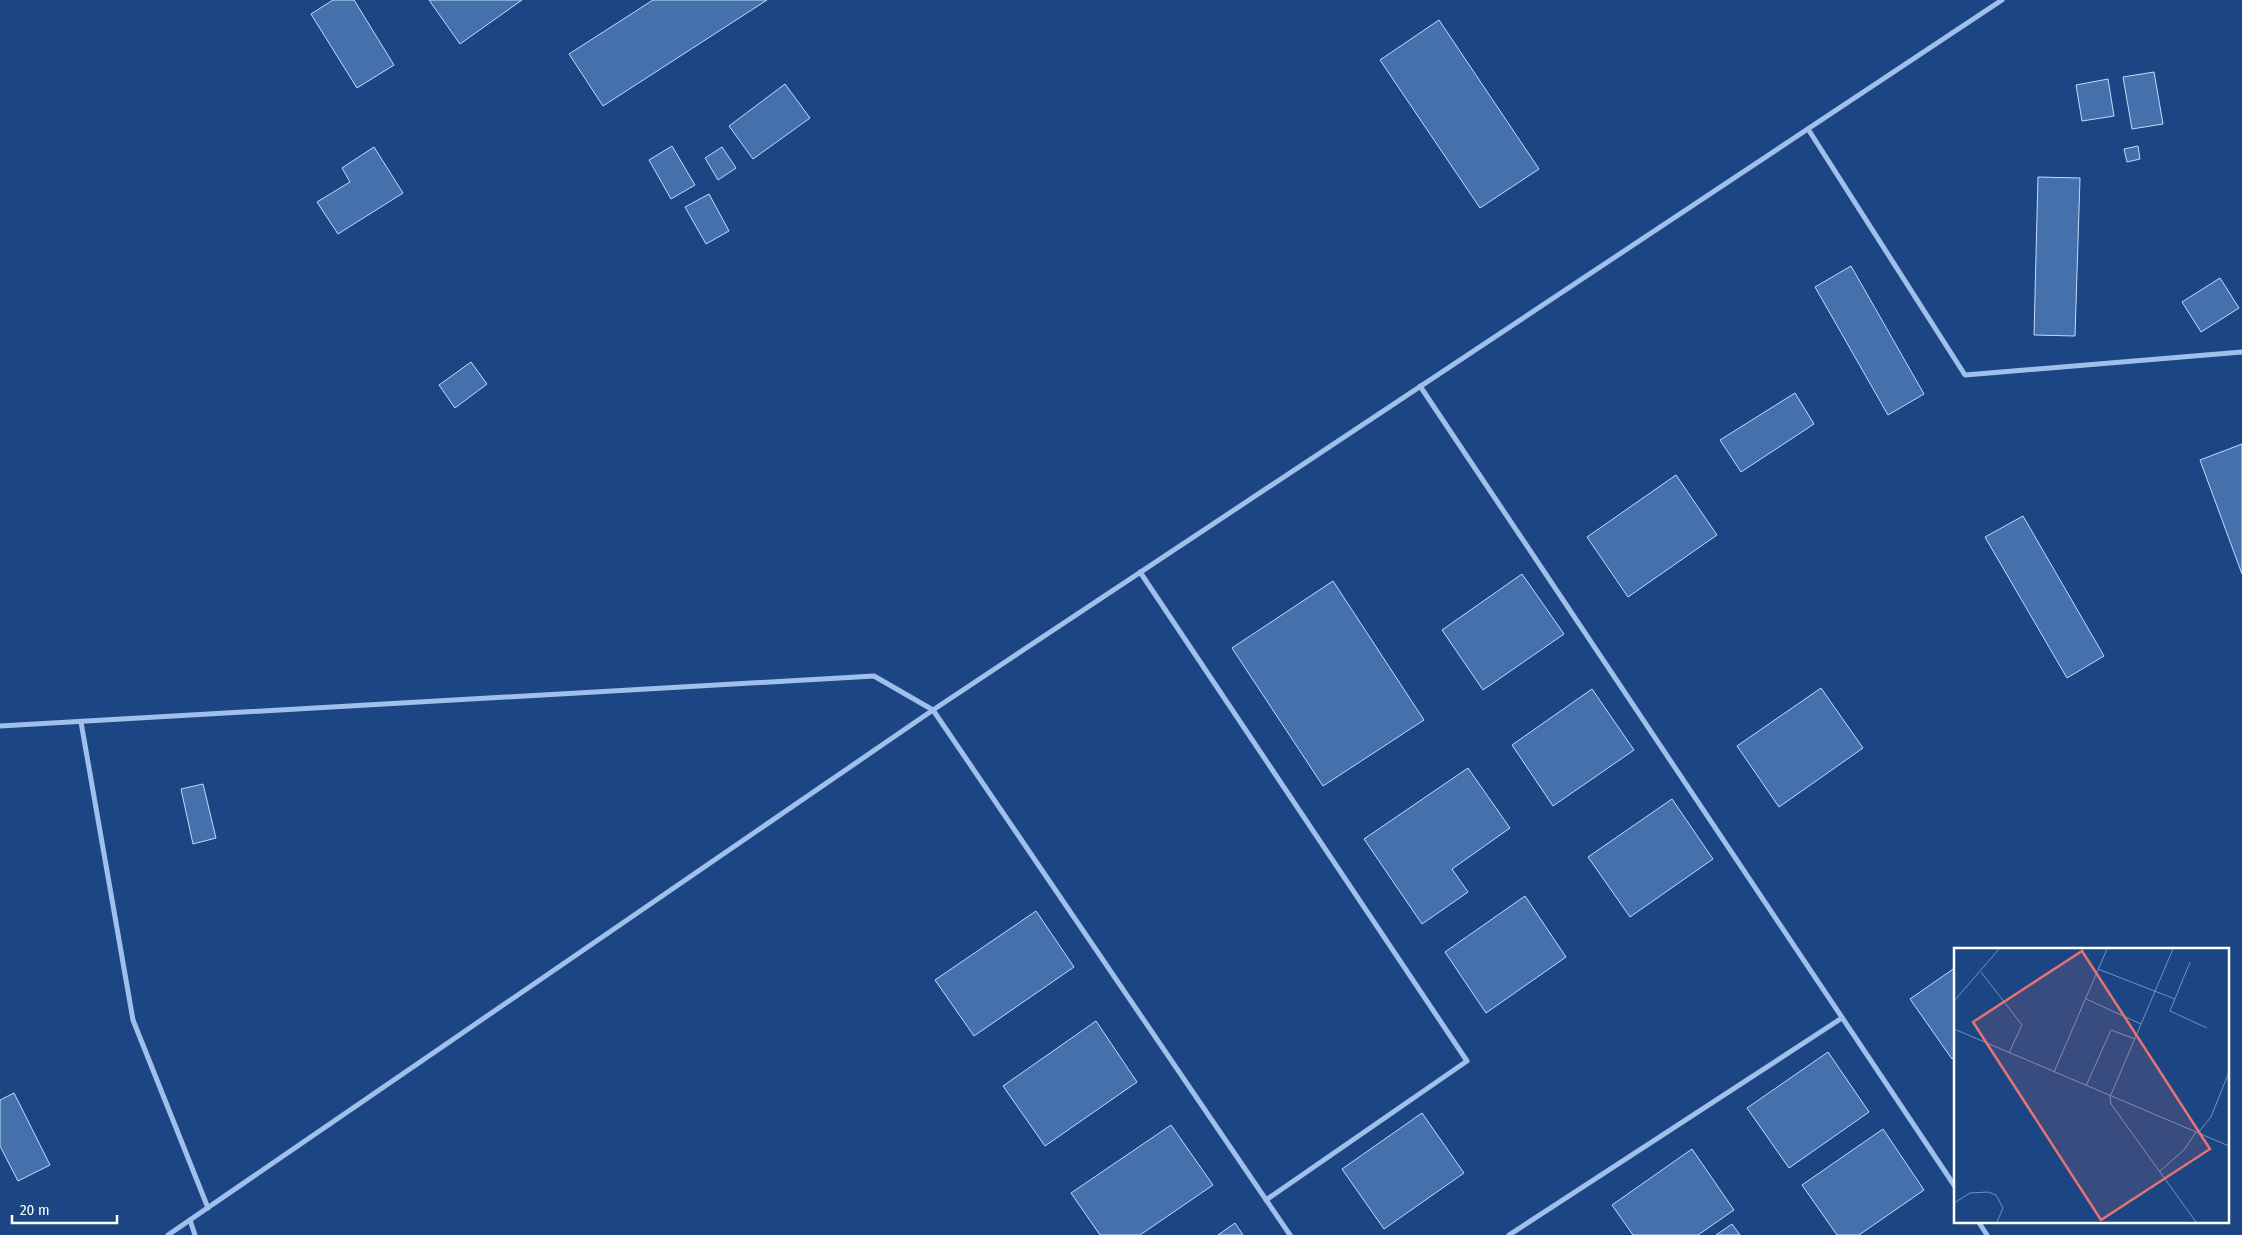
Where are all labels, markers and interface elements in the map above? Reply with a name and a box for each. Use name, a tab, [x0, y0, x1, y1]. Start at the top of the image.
inset map	[1954, 948, 2230, 1222]
scale bar	[12, 1192, 118, 1224]
text: 20 m	[20, 1201, 50, 1219]

